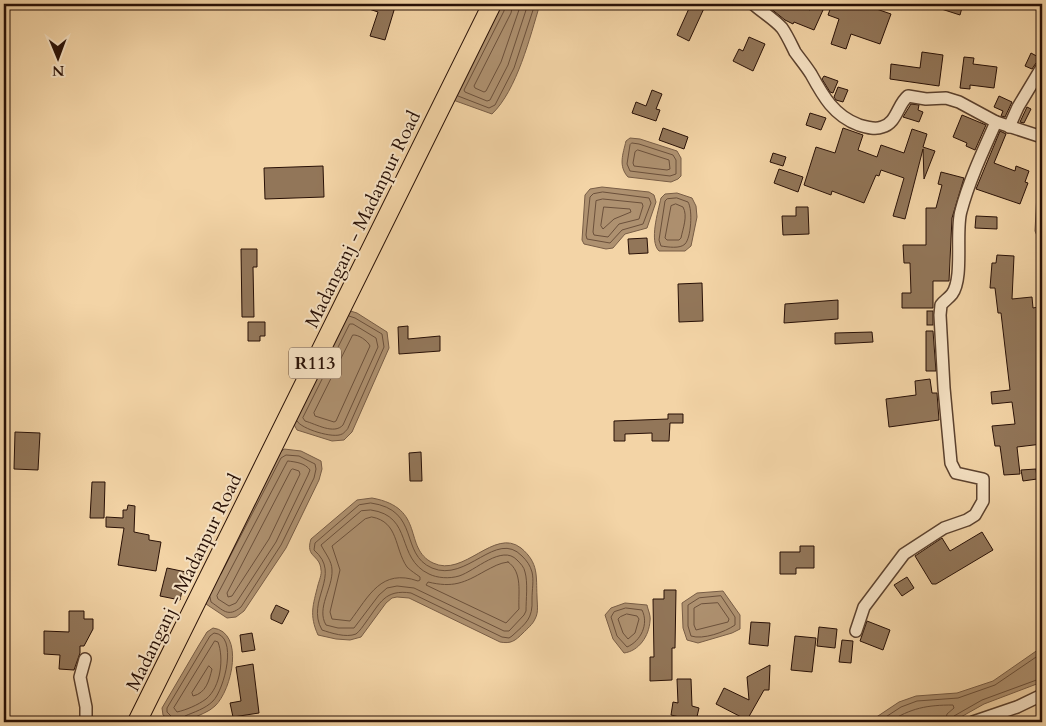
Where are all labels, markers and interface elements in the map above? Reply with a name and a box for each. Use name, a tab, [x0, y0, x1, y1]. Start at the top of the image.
north arrow	[32, 32, 82, 82]
text: N	[52, 61, 64, 80]
street label: Madanganj - Madanpur Road	[299, 107, 427, 332]
road number: R113	[289, 348, 341, 378]
street label: Madanganj - Madanpur Road	[120, 470, 248, 695]

